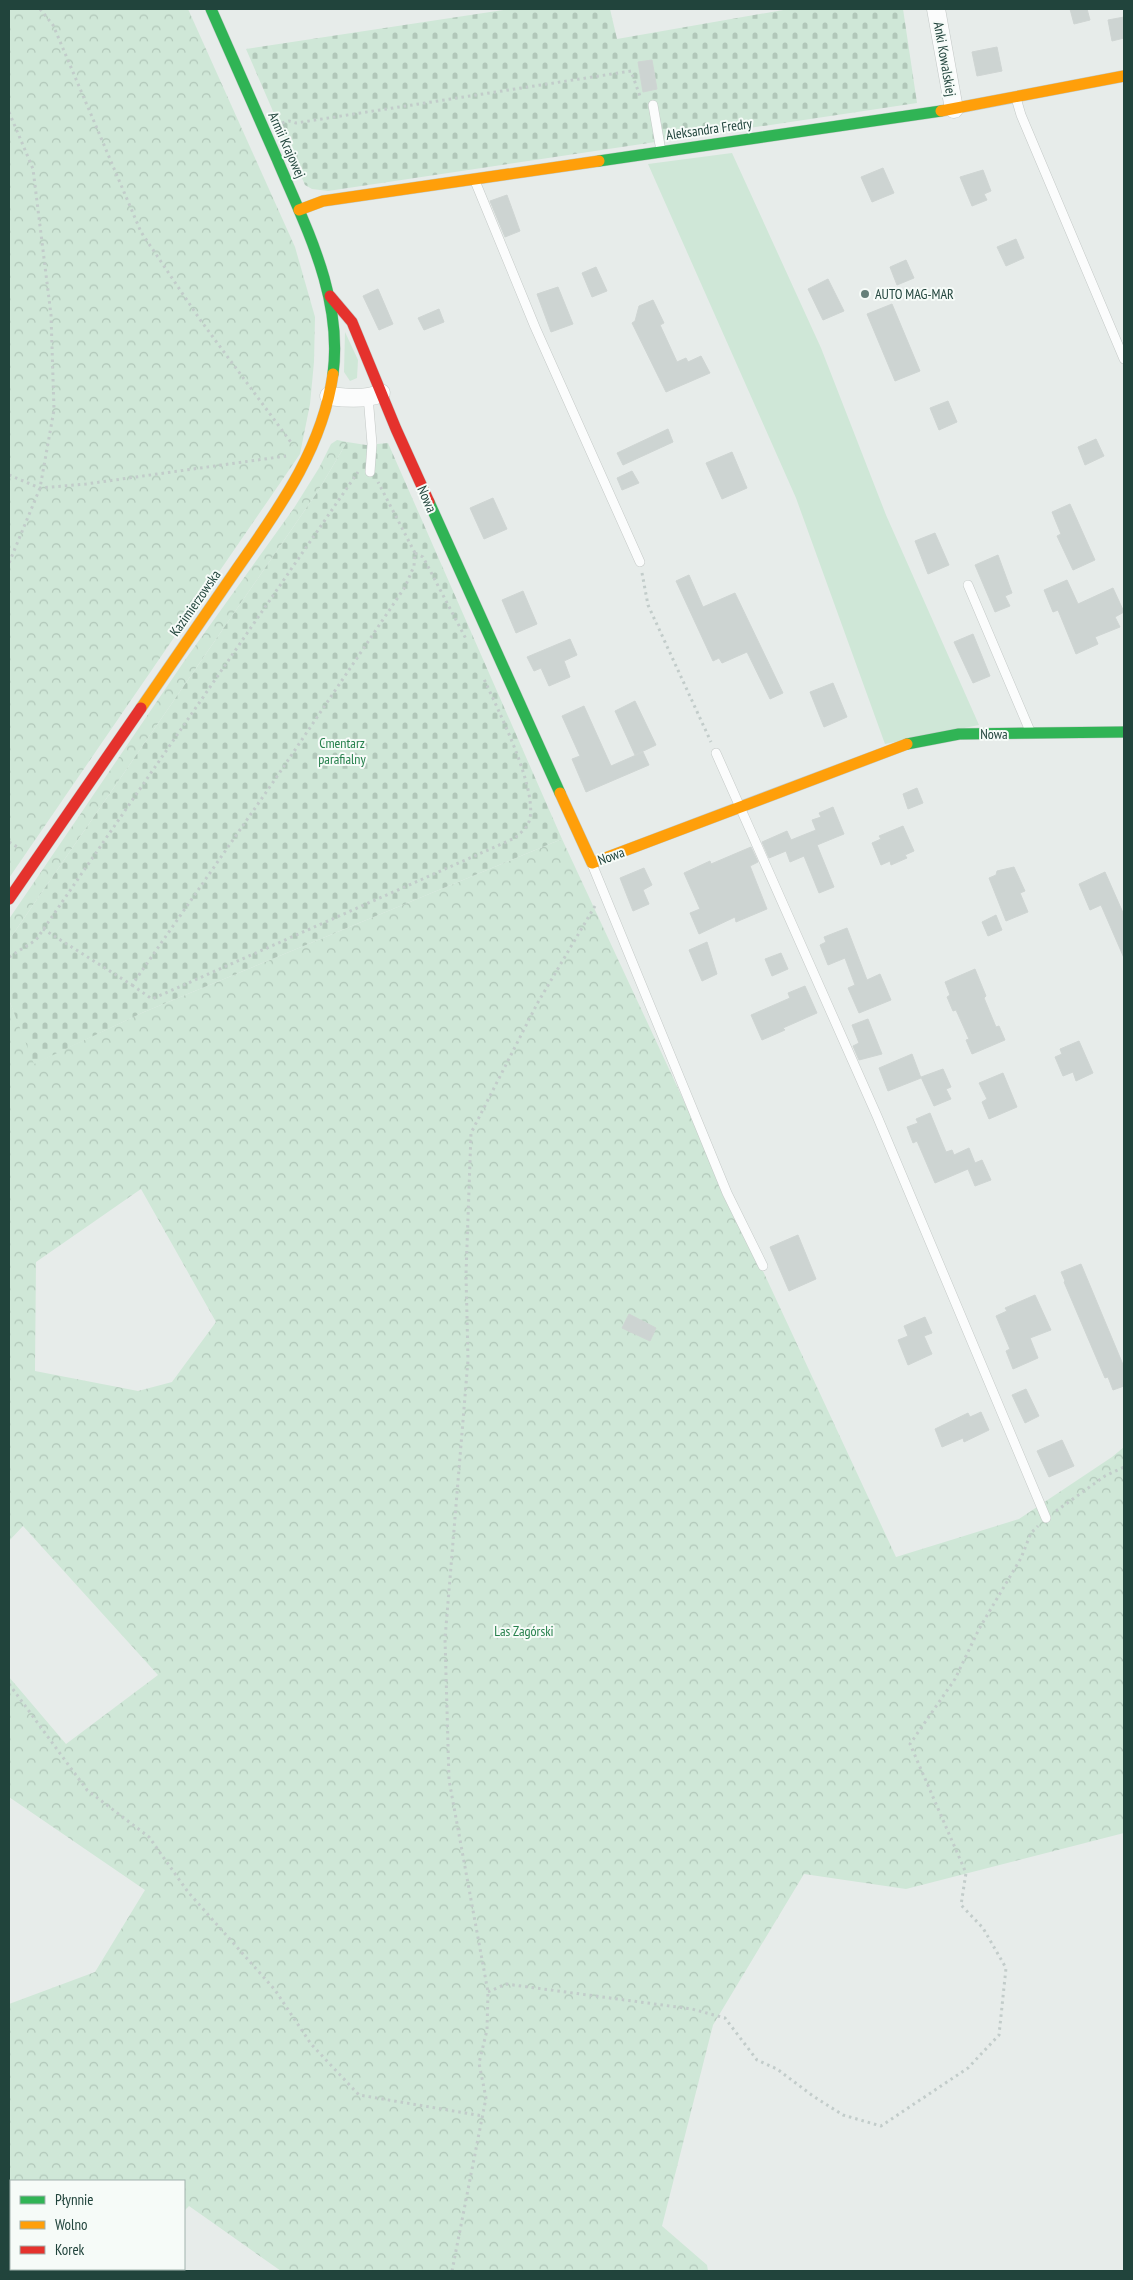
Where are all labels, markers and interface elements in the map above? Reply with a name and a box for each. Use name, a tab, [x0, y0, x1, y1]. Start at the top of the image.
street label: Anki Kowalskiej	[930, 20, 960, 98]
street label: Armii Krajowej	[264, 109, 310, 181]
street label: Aleksandra Fredry	[665, 114, 754, 144]
place label: AUTO MAG-MAR	[875, 285, 954, 303]
marker: AUTO MAG-MAR	[859, 288, 871, 300]
street label: Nowa	[413, 483, 441, 515]
street label: Kazimierzowska	[166, 566, 224, 640]
street label: Nowa	[980, 725, 1008, 743]
park label: Cmentarz parafialny	[318, 734, 366, 768]
street label: Nowa	[595, 843, 627, 869]
park label: Las Zagórski	[494, 1622, 554, 1640]
legend	[10, 2180, 185, 2270]
text: Płynnie	[55, 2190, 94, 2209]
text: Wolno	[55, 2215, 88, 2234]
text: Korek	[55, 2240, 85, 2259]

